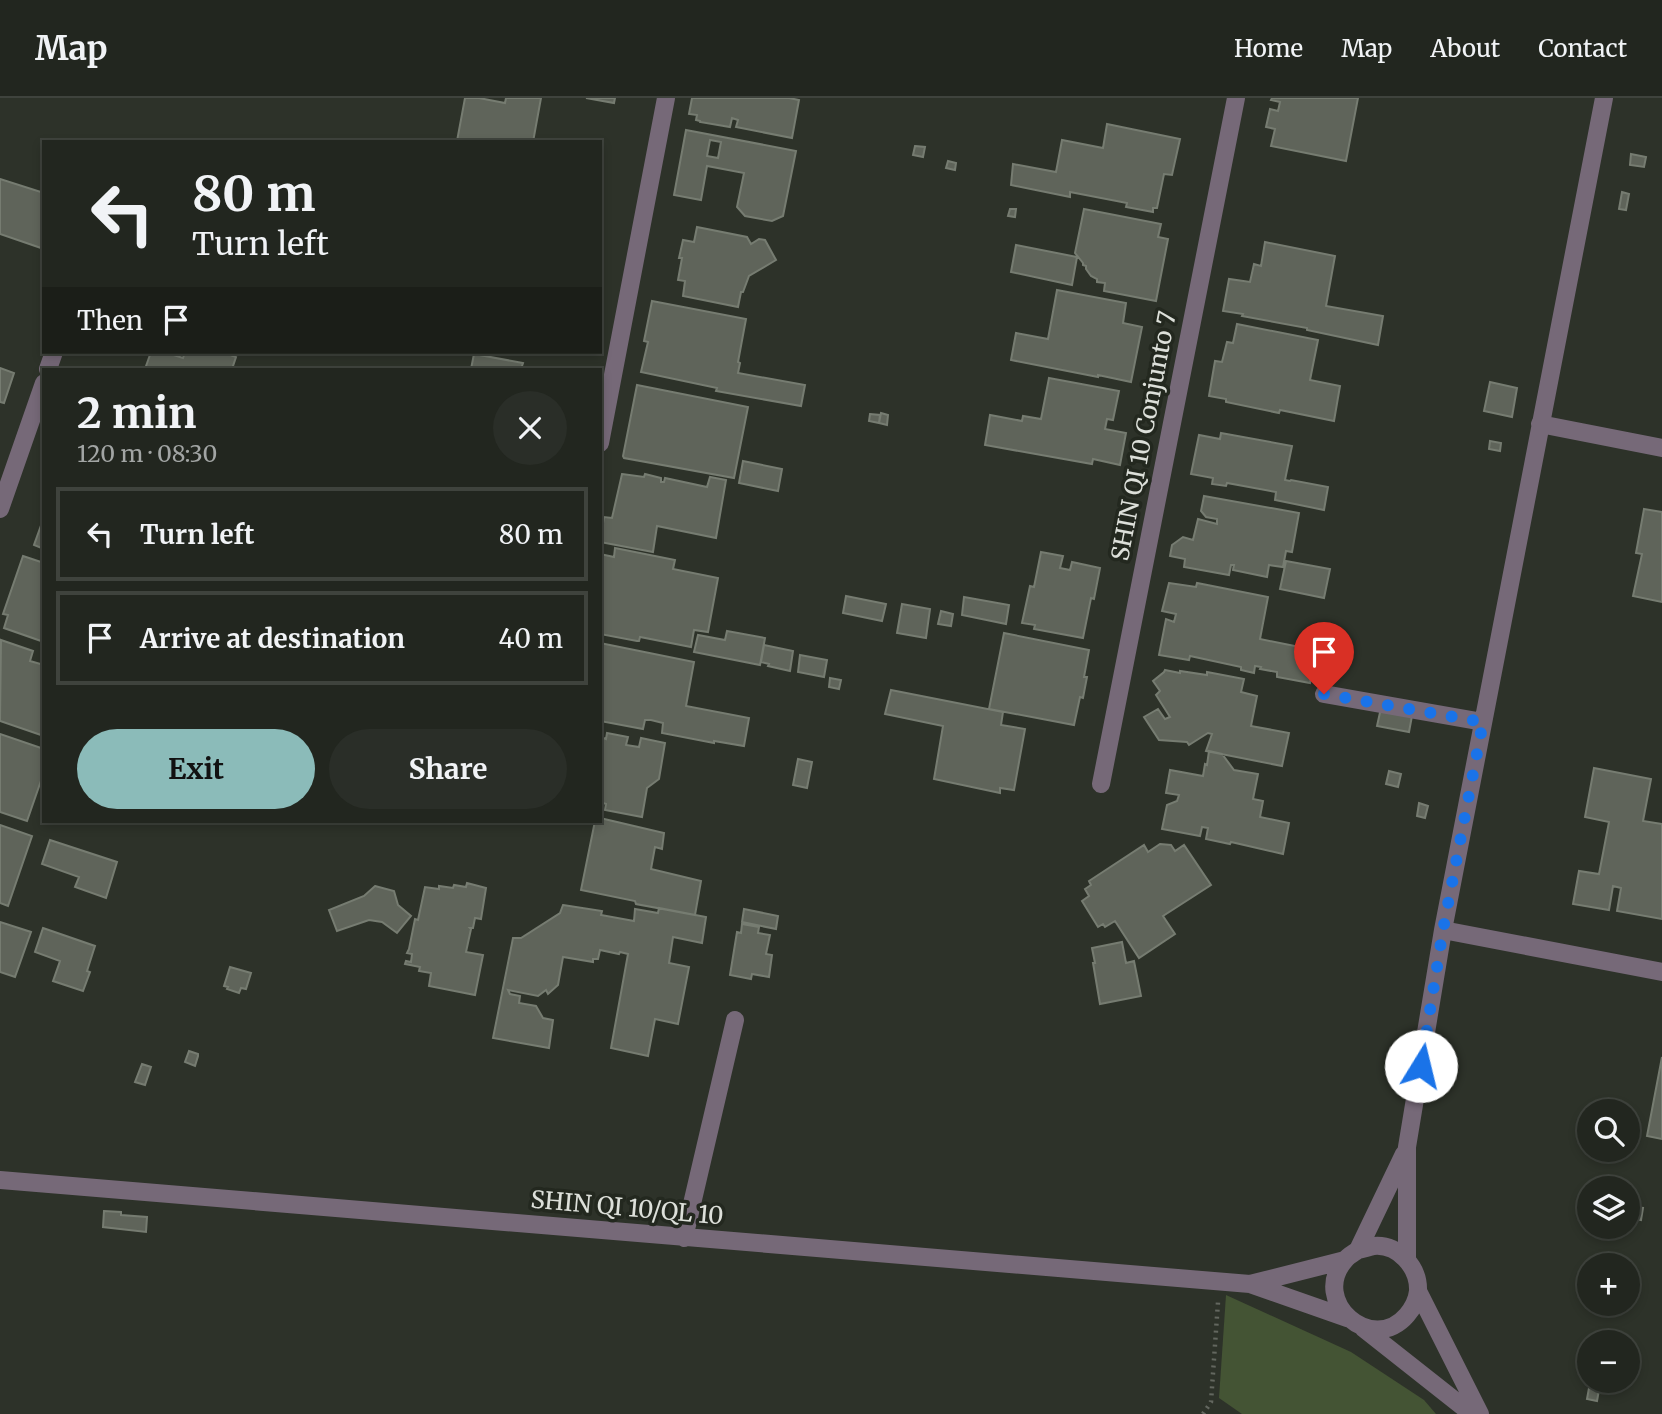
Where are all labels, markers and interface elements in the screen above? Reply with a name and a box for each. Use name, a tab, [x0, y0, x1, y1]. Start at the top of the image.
text: Map	[35, 28, 108, 69]
text: Home	[1234, 33, 1303, 64]
text: Map	[1341, 33, 1392, 64]
text: About	[1430, 33, 1500, 64]
text: Contact	[1538, 33, 1627, 64]
text: 80 m	[192, 163, 315, 224]
icon: left	[77, 168, 168, 259]
text: Turn left	[192, 224, 329, 264]
icon: arrive	[157, 301, 195, 339]
text: Then	[77, 304, 143, 337]
street label: SHIN QI 10 Conjunto 7	[1104, 309, 1183, 563]
text: 2 min	[77, 387, 197, 439]
button: close	[493, 391, 567, 465]
text: 120 m · 08:30	[77, 439, 217, 468]
icon: left	[81, 515, 119, 553]
text: Turn left	[140, 518, 254, 551]
text: 80 m	[499, 518, 563, 551]
icon: arrive	[81, 619, 119, 657]
text: Arrive at destination	[140, 622, 405, 655]
text: 40 m	[499, 622, 563, 655]
pin	[1294, 622, 1354, 694]
icon: arrive	[1305, 633, 1343, 671]
button: Exit	[77, 729, 315, 809]
button: Share	[329, 729, 567, 809]
position arrow	[1384, 1029, 1458, 1103]
map controls	[1577, 1099, 1640, 1393]
button: search	[1577, 1099, 1640, 1162]
button: layers	[1577, 1176, 1640, 1239]
street label: SHIN QI 10/QL 10	[529, 1184, 725, 1231]
button: +	[1577, 1253, 1640, 1316]
button: −	[1577, 1330, 1640, 1393]

